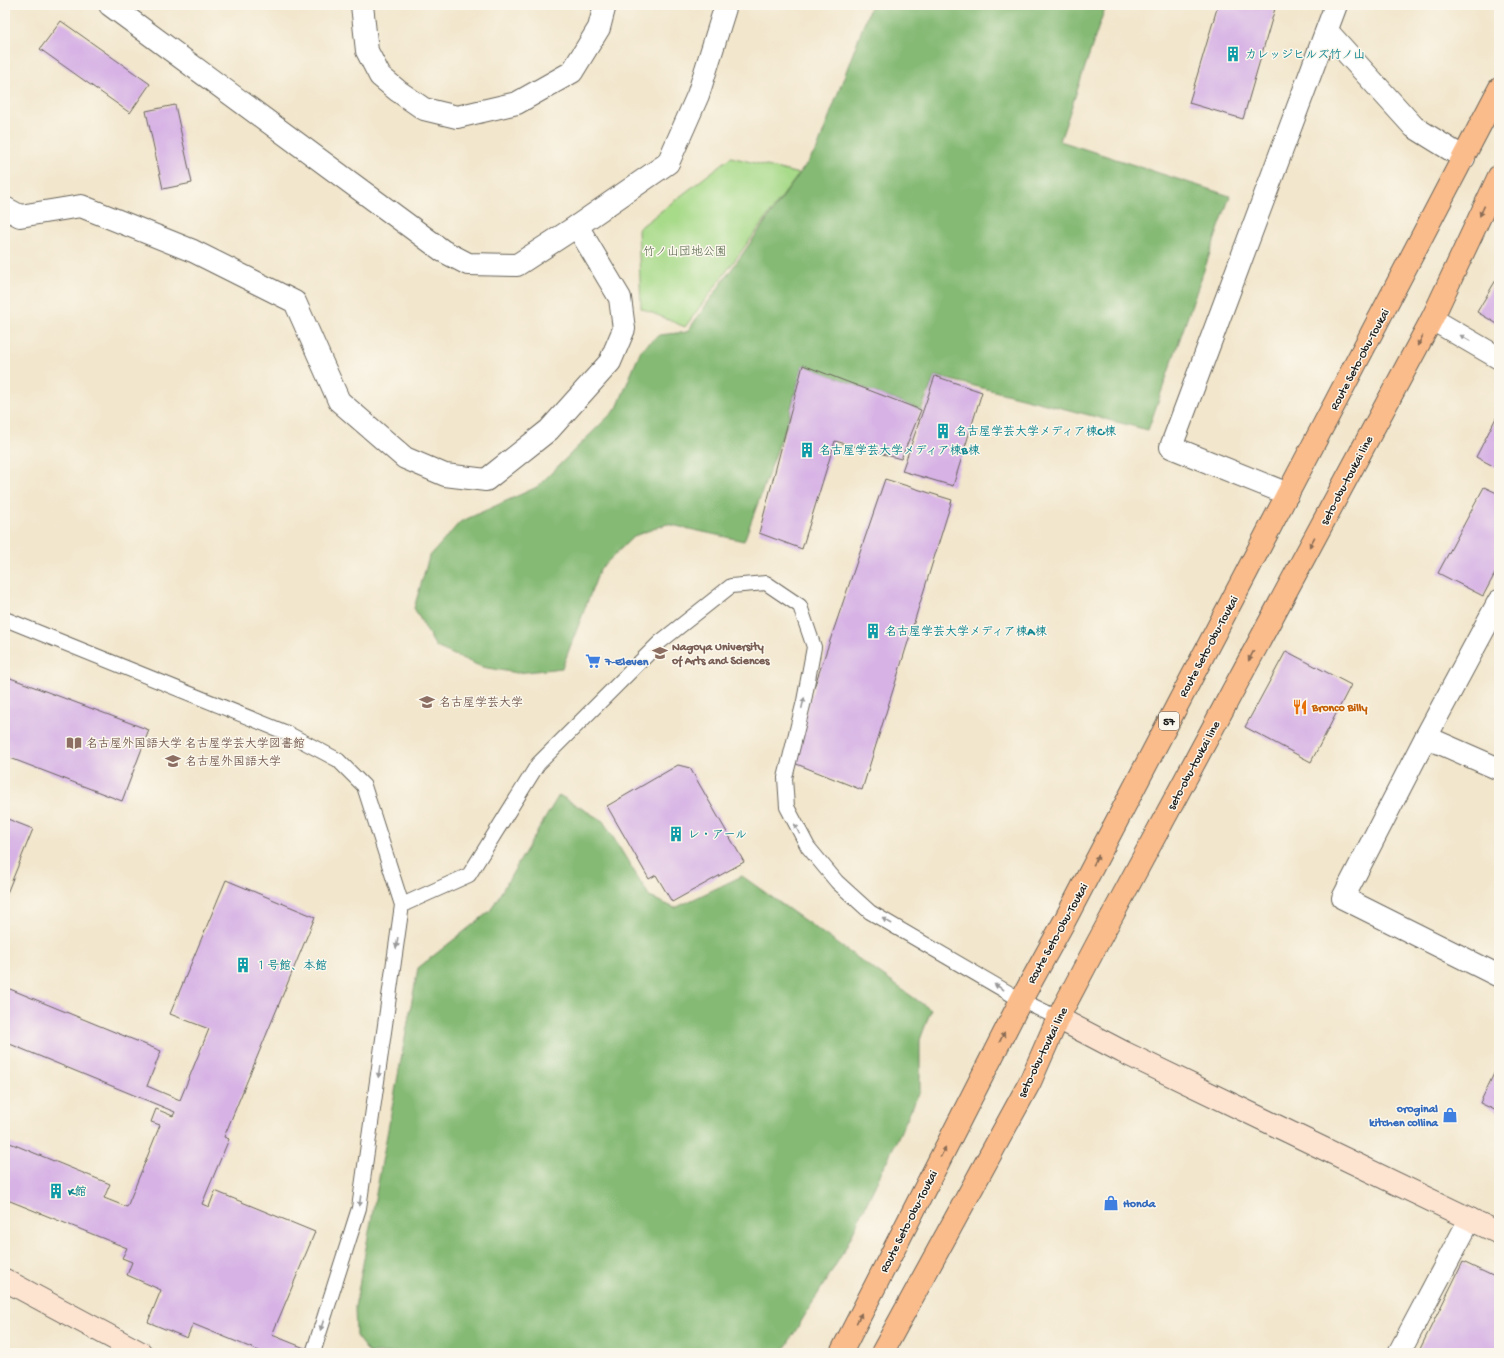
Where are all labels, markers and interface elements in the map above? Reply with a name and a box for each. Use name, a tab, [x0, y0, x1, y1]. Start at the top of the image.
building icon: カレッジヒルズ竹ノ山	[1224, 45, 1242, 63]
place label: カレッジヒルズ竹ノ山	[1245, 48, 1365, 63]
one-way arrow	[1479, 205, 1485, 217]
park label: 竹ノ山団地公園	[643, 245, 727, 260]
street label: Route Seto-Obu-Toukai	[1328, 307, 1394, 413]
one-way arrow	[1417, 335, 1423, 346]
one-way arrow	[1459, 335, 1471, 342]
building icon: 名古屋学芸大学メディア棟C棟	[934, 422, 952, 440]
place label: 名古屋学芸大学メディア棟C棟	[955, 425, 1116, 440]
street label: seto-obu-toukai line	[1318, 433, 1378, 528]
building icon: 名古屋学芸大学メディア棟B棟	[798, 441, 816, 459]
place label: 名古屋学芸大学メディア棟B棟	[819, 444, 980, 459]
one-way arrow	[1309, 536, 1316, 547]
street label: Route Seto-Obu-Toukai	[1177, 594, 1243, 700]
building icon: 名古屋学芸大学メディア棟A棟	[864, 622, 882, 640]
place label: 名古屋学芸大学メディア棟A棟	[885, 625, 1047, 640]
place label: Nagoya University of Arts and Sciences	[671, 641, 770, 669]
school or university icon: Nagoya University of Arts and Sciences	[651, 644, 669, 662]
one-way arrow	[1248, 650, 1254, 662]
supermarket icon: 7-Eleven	[584, 652, 602, 670]
place label: 7-Eleven	[604, 656, 649, 670]
school or university icon: 名古屋学芸大学	[418, 693, 436, 711]
place label: 名古屋学芸大学	[439, 696, 523, 711]
one-way arrow	[801, 697, 807, 710]
restaurant icon: Bronco Billy	[1291, 698, 1309, 716]
place label: Bronco Billy	[1311, 702, 1367, 716]
road number: 57	[1159, 712, 1179, 730]
street label: seto-obu-toukai line	[1165, 718, 1225, 813]
library icon: 名古屋外国語大学 名古屋学芸大学図書館	[65, 734, 83, 752]
place label: 名古屋外国語大学 名古屋学芸大学図書館	[86, 737, 305, 752]
school or university icon: 名古屋外国語大学	[164, 752, 182, 770]
place label: 名古屋外国語大学	[185, 755, 281, 770]
one-way arrow	[794, 823, 801, 835]
building icon: レ・アール	[667, 825, 685, 843]
place label: レ・アール	[688, 829, 747, 843]
one-way arrow	[1093, 854, 1099, 866]
street label: Route Seto-Obu-Toukai	[1025, 881, 1092, 987]
one-way arrow	[881, 918, 892, 925]
one-way arrow	[394, 937, 400, 949]
building icon: １号館、本館	[234, 956, 252, 974]
place label: １号館、本館	[255, 959, 327, 974]
one-way arrow	[993, 983, 1005, 990]
street label: seto-obu-toukai line	[1016, 1005, 1072, 1100]
one-way arrow	[999, 1031, 1005, 1042]
one-way arrow	[376, 1066, 382, 1078]
place label: oroginal kitchen collina	[1369, 1103, 1439, 1131]
shop icon: oroginal kitchen collina	[1441, 1106, 1459, 1124]
one-way arrow	[940, 1147, 946, 1158]
street label: Route Seto-Obu-Toukai	[878, 1168, 942, 1275]
building icon: K館	[47, 1182, 65, 1200]
place label: K館	[67, 1185, 87, 1200]
shop icon: Honda	[1102, 1194, 1120, 1212]
one-way arrow	[357, 1195, 363, 1207]
place label: Honda	[1123, 1198, 1157, 1212]
one-way arrow	[855, 1312, 862, 1324]
one-way arrow	[319, 1319, 325, 1331]

